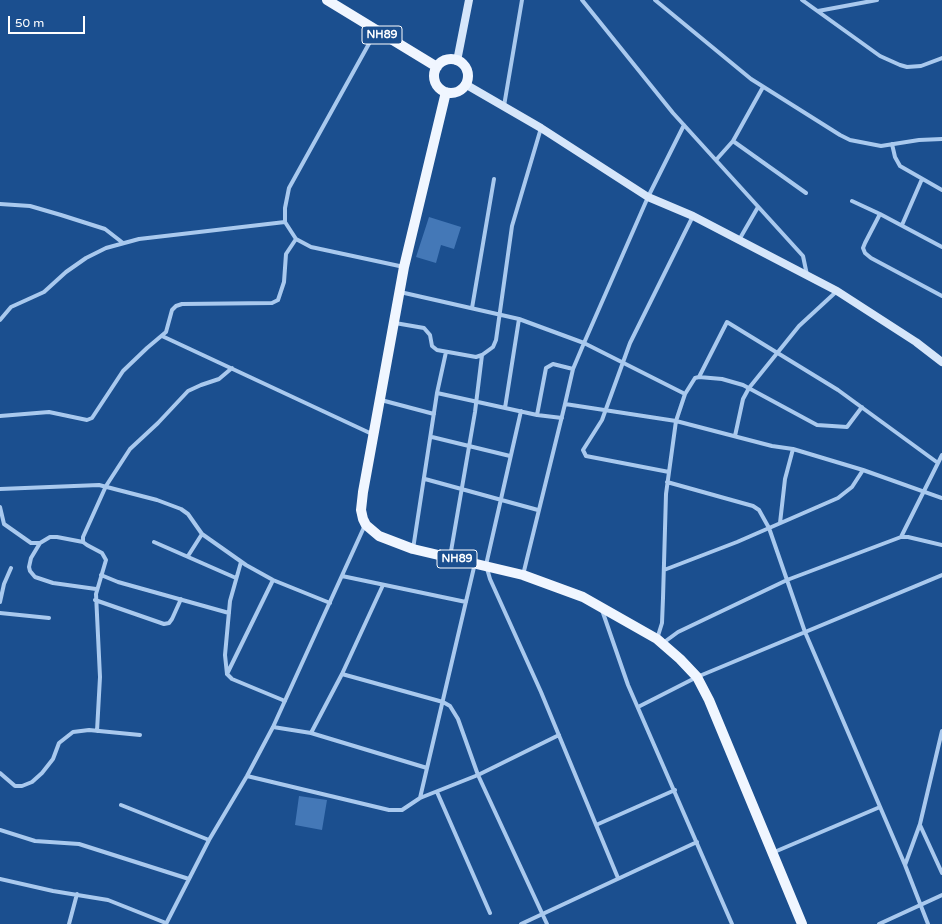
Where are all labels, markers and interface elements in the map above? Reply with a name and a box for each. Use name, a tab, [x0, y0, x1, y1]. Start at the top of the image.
scale bar	[10, 8, 87, 34]
text: 50 m	[15, 16, 44, 30]
road number: NH89	[362, 26, 402, 44]
road number: NH89	[437, 550, 477, 568]

